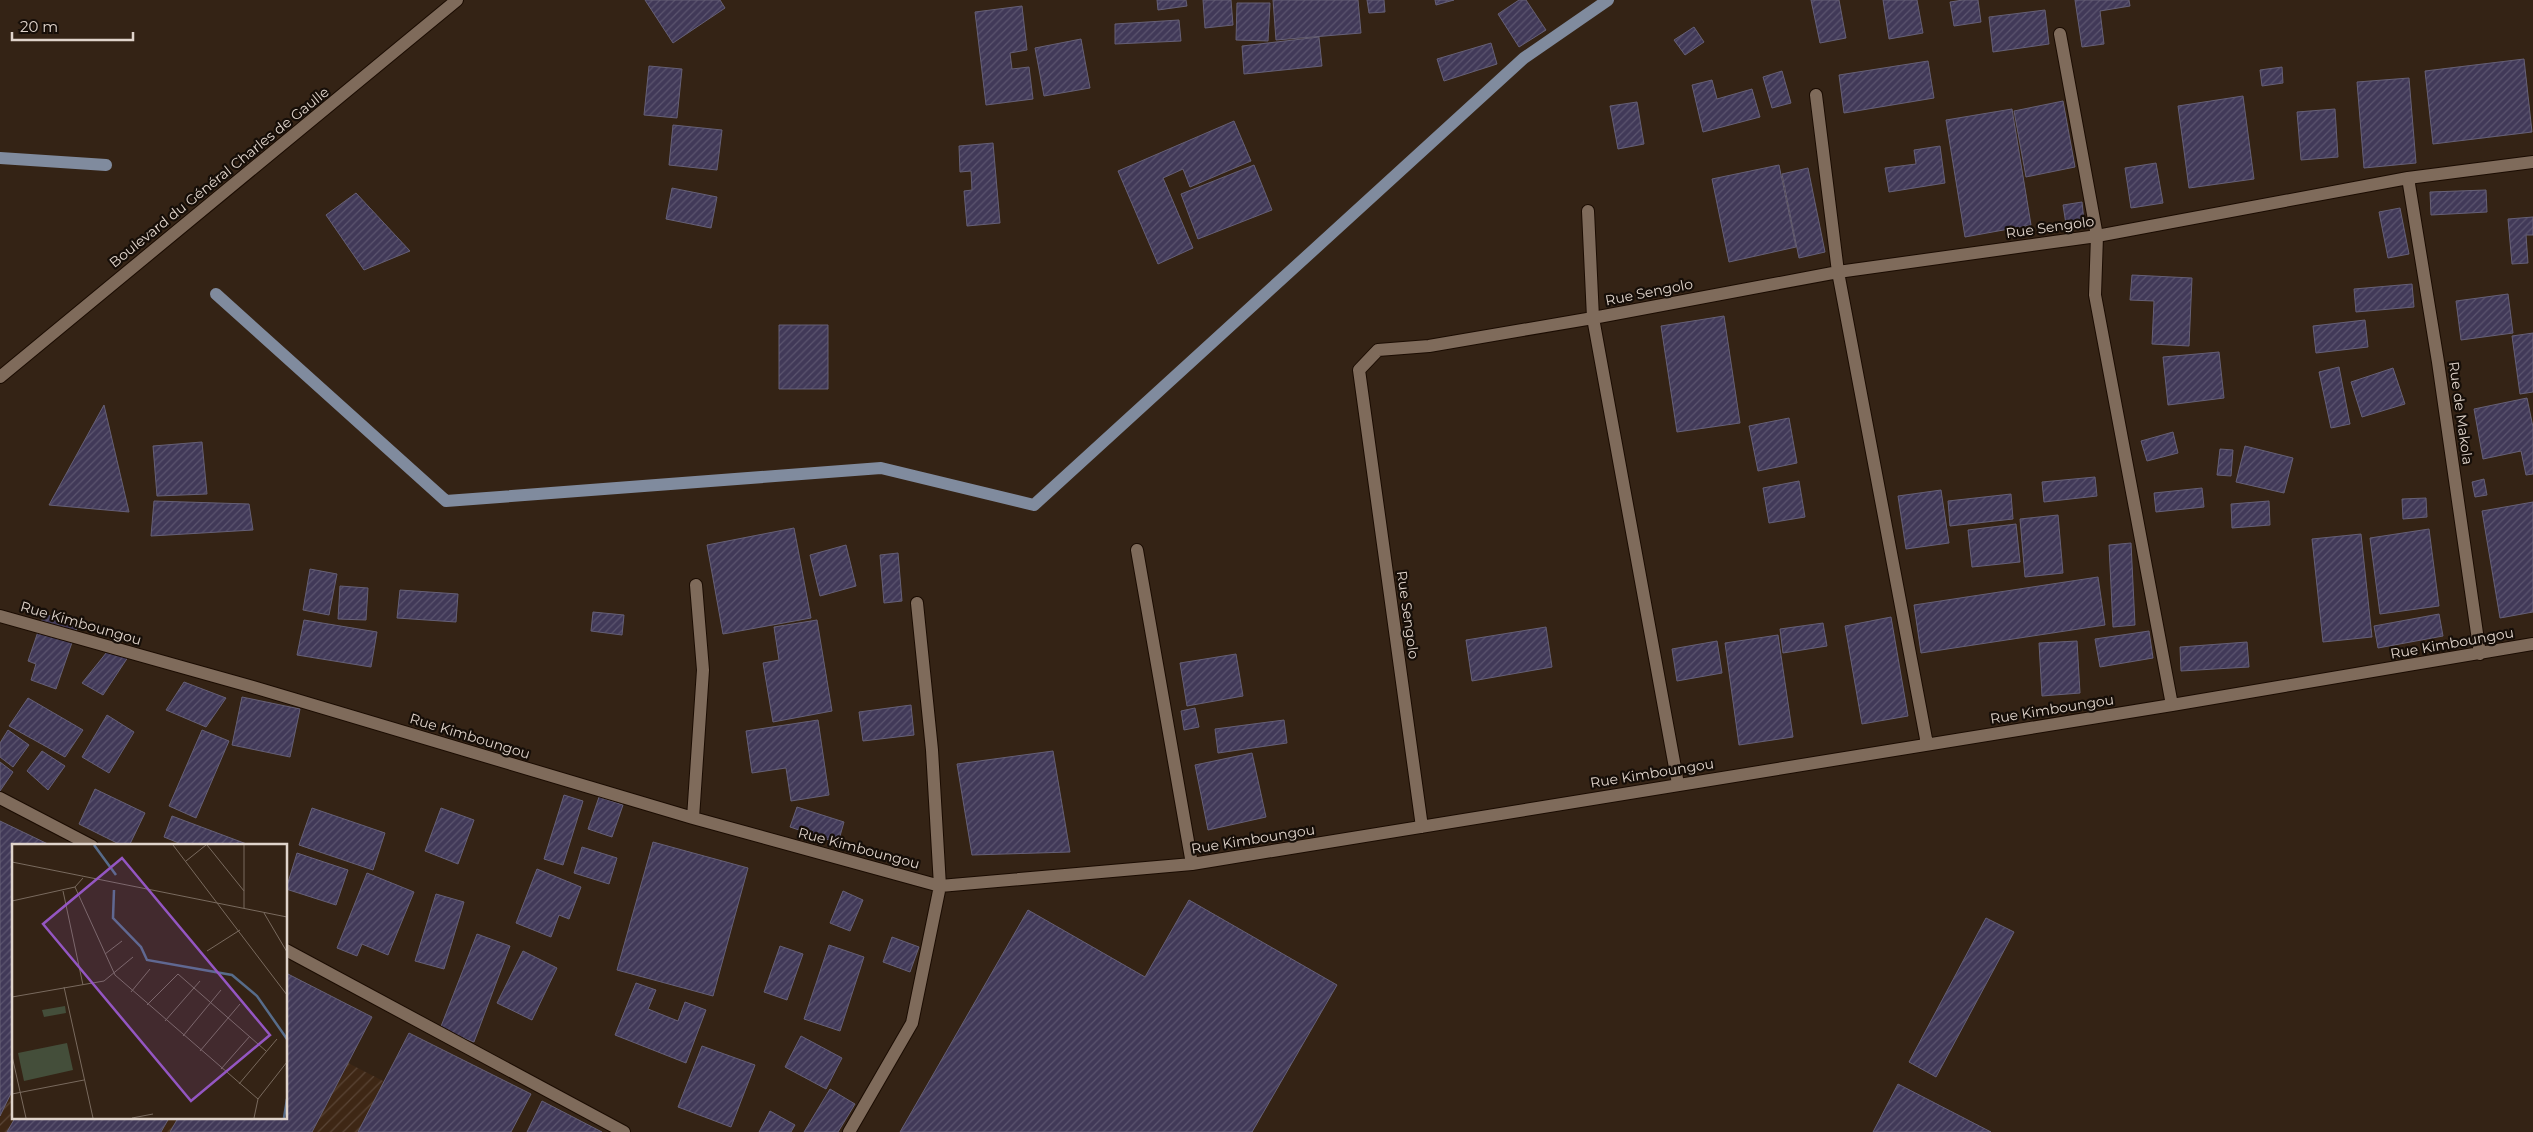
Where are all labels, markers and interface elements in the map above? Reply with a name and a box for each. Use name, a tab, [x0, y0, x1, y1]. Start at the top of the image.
scale bar	[12, 10, 134, 42]
text: 20 m	[20, 17, 58, 36]
street label: Boulevard du Général Charles de Gaulle	[106, 83, 332, 271]
street label: Rue Sengolo	[2005, 212, 2096, 242]
street label: Rue Sengolo	[1604, 275, 1695, 309]
street label: Rue de Makola	[2445, 360, 2477, 466]
street label: Rue Sengolo	[1393, 570, 1423, 661]
street label: Rue Kimboungou	[18, 597, 144, 649]
street label: Rue Kimboungou	[2389, 623, 2515, 663]
street label: Rue Kimboungou	[1989, 690, 2115, 728]
street label: Rue Kimboungou	[408, 709, 532, 763]
street label: Rue Kimboungou	[1589, 754, 1715, 792]
street label: Rue Kimboungou	[1190, 820, 1316, 858]
street label: Rue Kimboungou	[796, 823, 922, 873]
inset map	[12, 844, 288, 1120]

